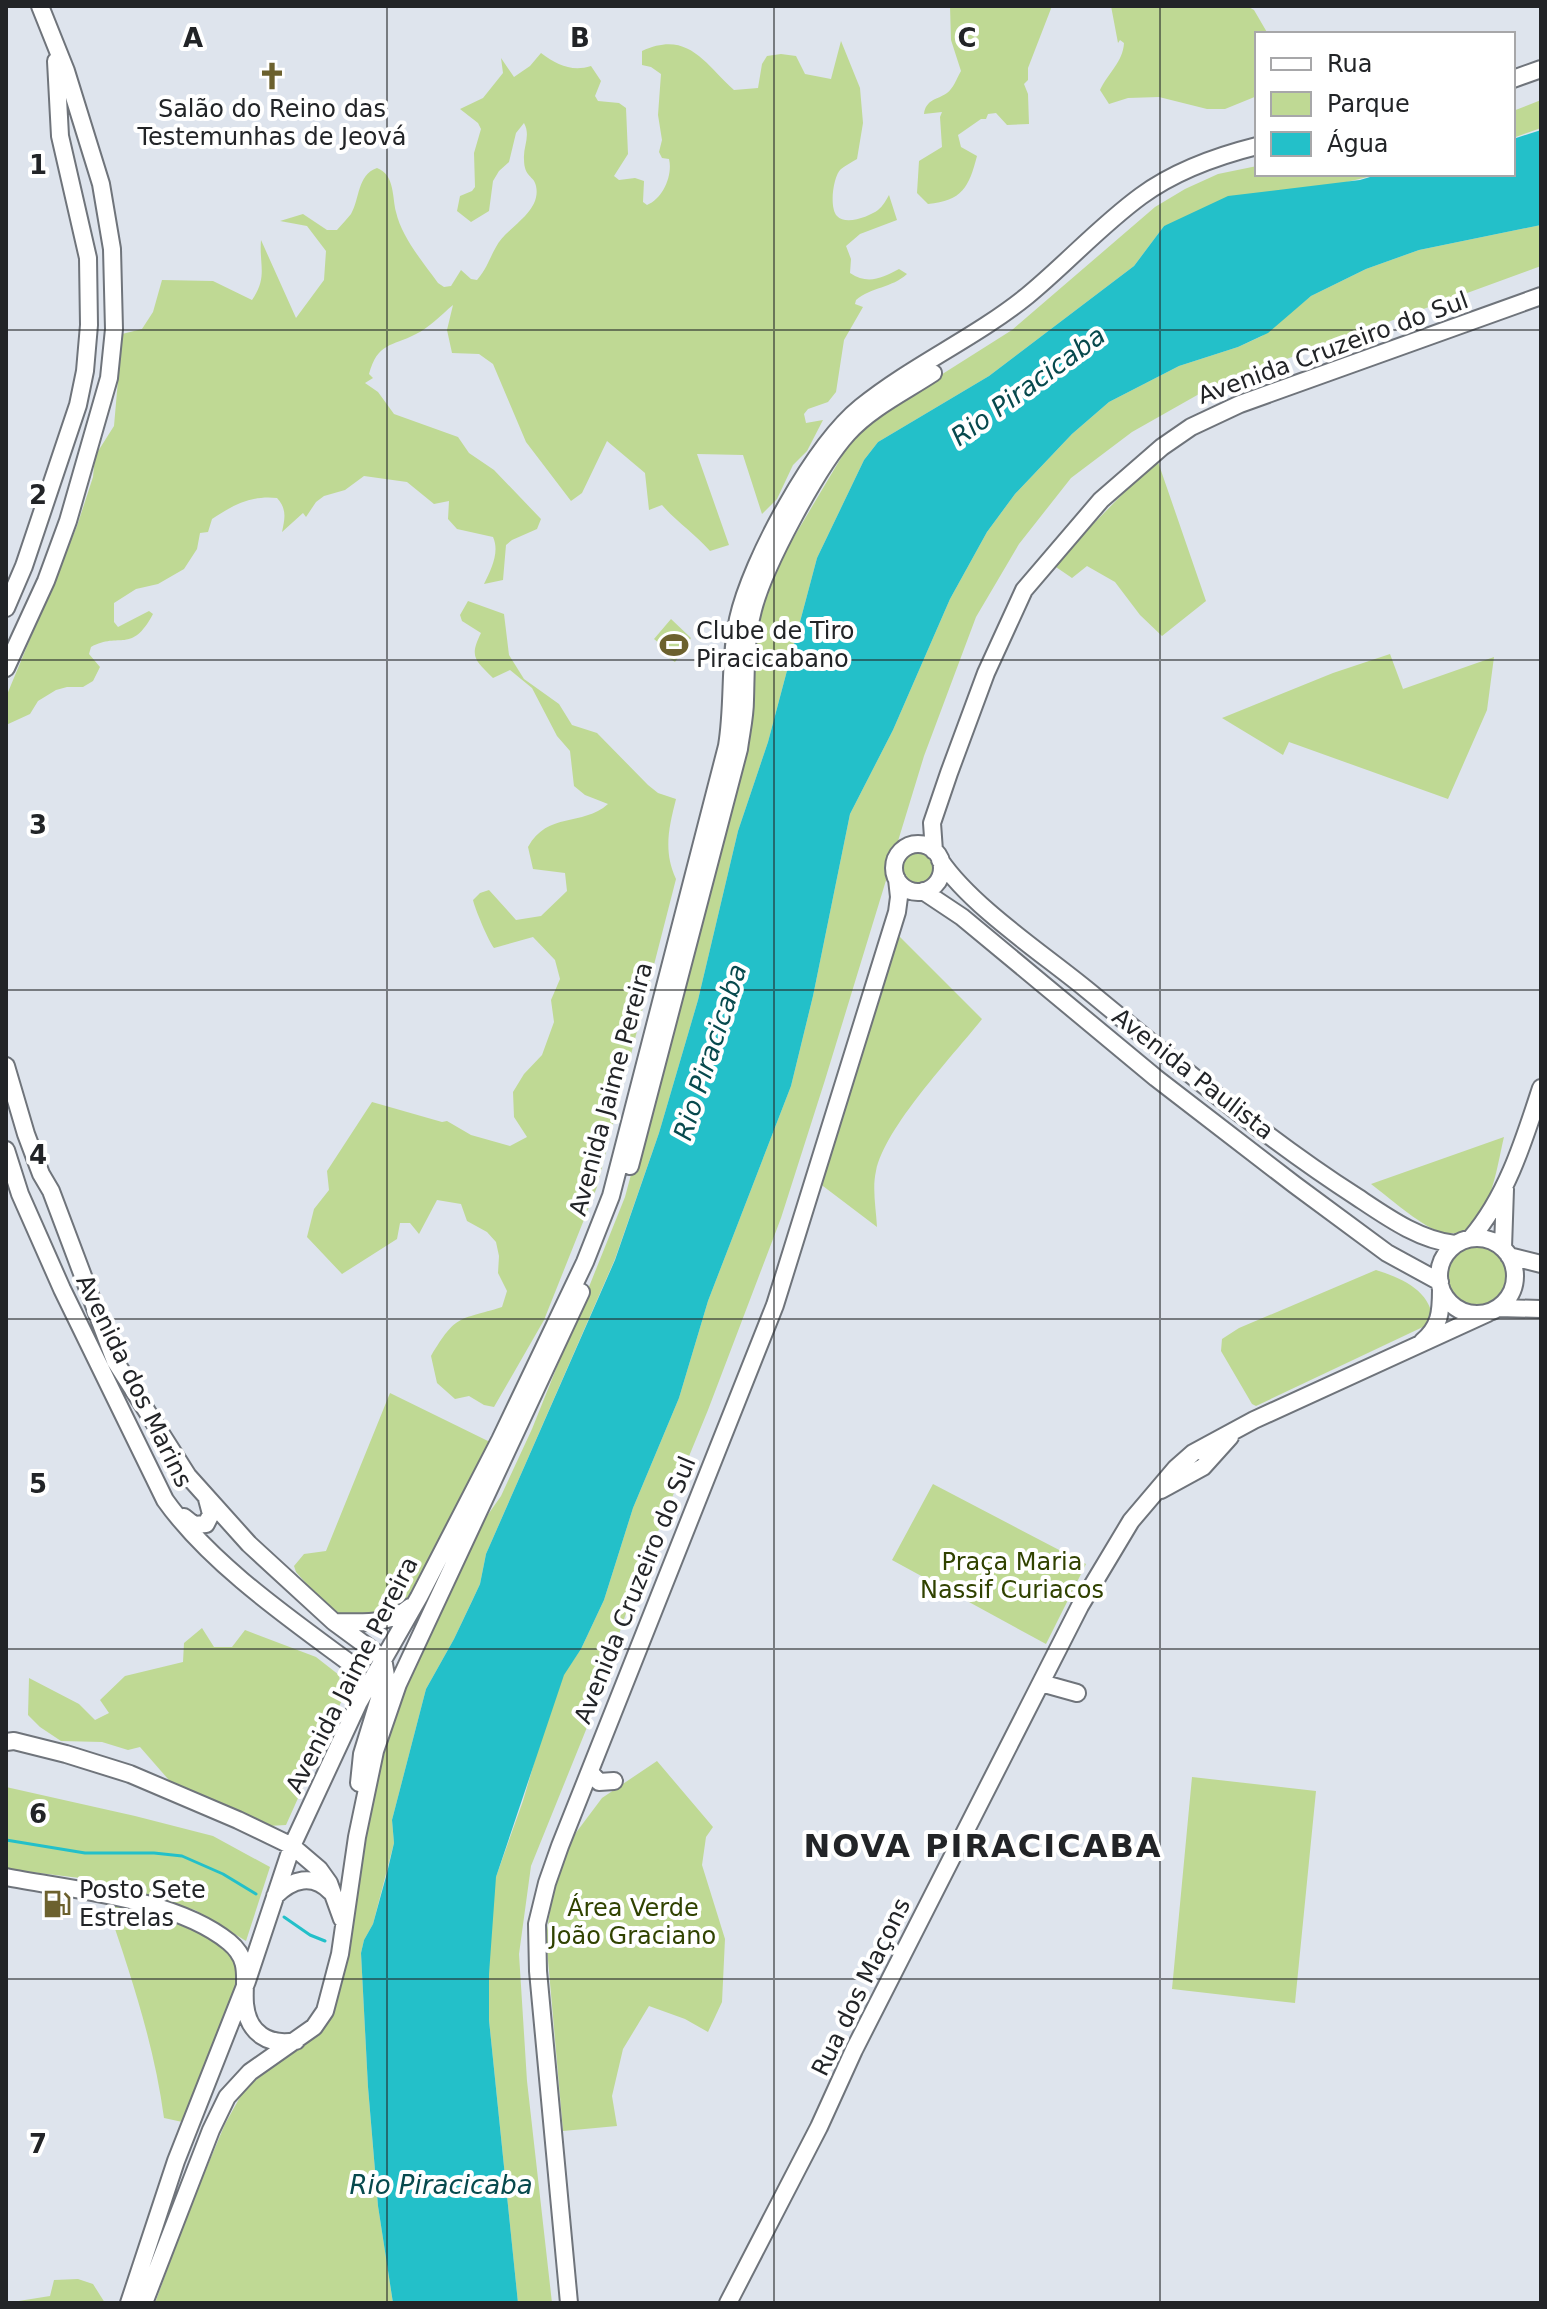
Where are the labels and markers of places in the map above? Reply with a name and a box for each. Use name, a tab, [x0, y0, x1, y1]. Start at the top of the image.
church icon: Salão do Reino das Testemunhas de Jeová	[257, 61, 287, 91]
place label: Salão do Reino das Testemunhas de Jeová	[137, 95, 406, 151]
place label: Clube de Tiro Piracicabano	[696, 617, 855, 673]
sports icon: Clube de Tiro Piracicabano	[659, 630, 689, 660]
place label: Posto Sete Estrelas	[79, 1876, 206, 1932]
fuel station icon: Posto Sete Estrelas	[42, 1889, 72, 1919]

